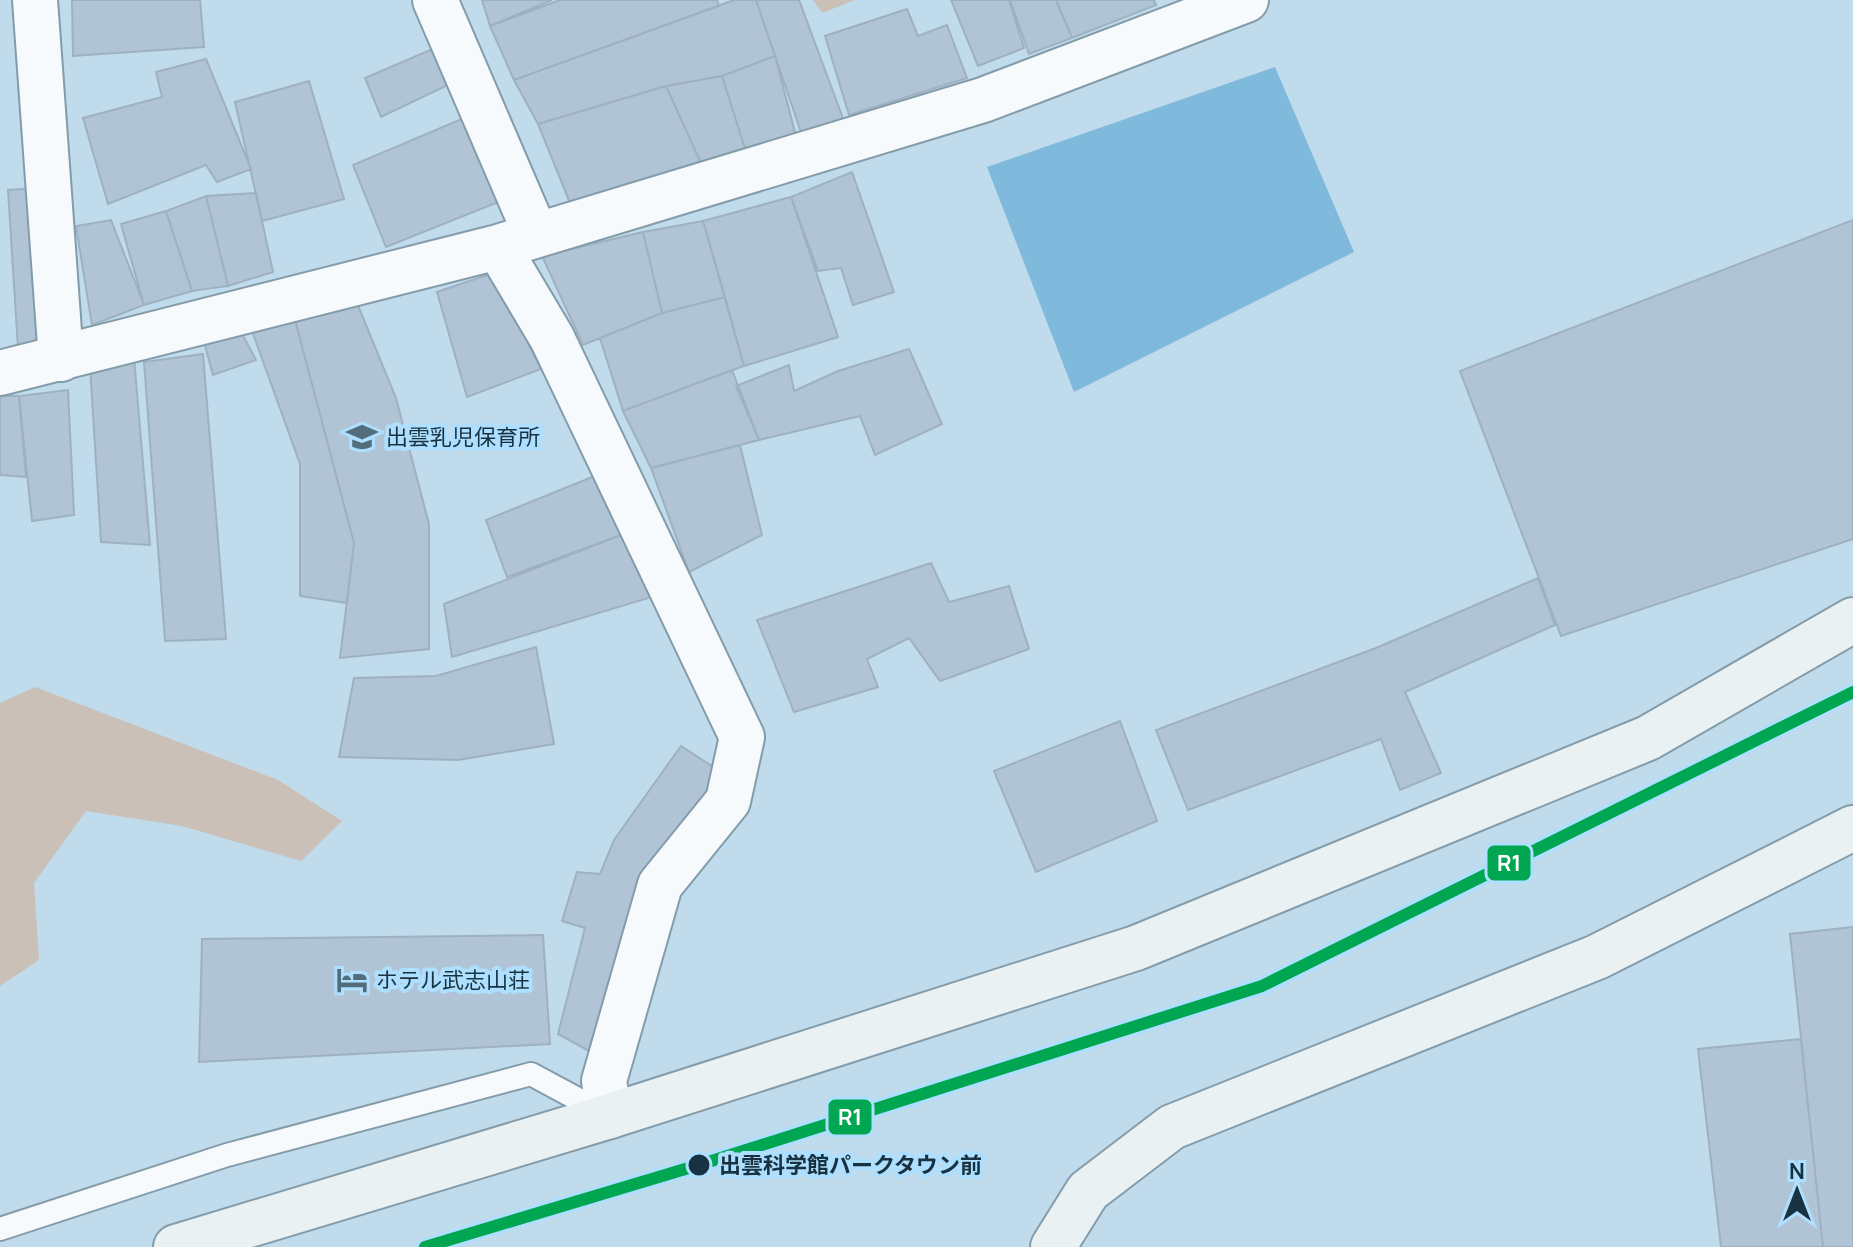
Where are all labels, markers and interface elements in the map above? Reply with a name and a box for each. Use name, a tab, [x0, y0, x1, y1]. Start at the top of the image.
school or university icon: 出雲乳児保育所	[345, 420, 379, 454]
place label: 出雲乳児保育所	[386, 422, 540, 452]
line badge: R1	[1486, 844, 1532, 882]
text: R1	[1497, 848, 1521, 878]
hotel icon: ホテル武志山荘	[335, 963, 369, 997]
place label: ホテル武志山荘	[376, 965, 530, 995]
line badge: R1	[827, 1098, 873, 1136]
text: R1	[838, 1102, 862, 1132]
place label: 出雲科学館パークタウン前	[719, 1150, 982, 1180]
north arrow	[1757, 1151, 1837, 1231]
marker: 出雲科学館パークタウン前	[686, 1152, 712, 1178]
text: N	[1789, 1156, 1805, 1186]

